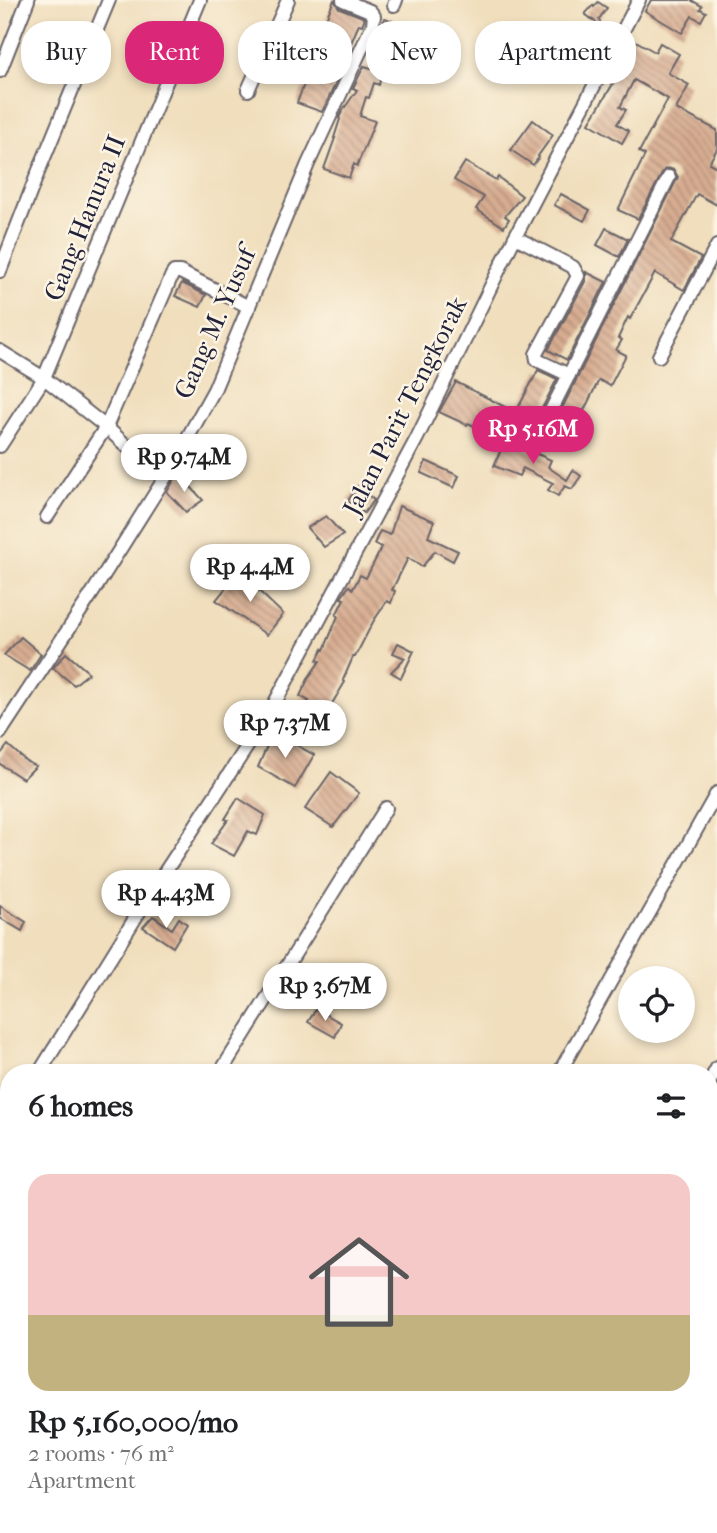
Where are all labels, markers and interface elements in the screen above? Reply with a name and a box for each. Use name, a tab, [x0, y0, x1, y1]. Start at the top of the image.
chip: Buy	[21, 21, 111, 84]
chip: Rent	[125, 21, 224, 84]
chip: Filters	[238, 21, 352, 84]
chip: New	[366, 21, 461, 84]
chip: Apartment	[475, 21, 636, 84]
street label: Gang Hanura II	[38, 131, 132, 305]
street label: Gang M. Yusuf	[168, 237, 264, 404]
street label: Jalan Parit Tengkorak	[335, 291, 474, 522]
pin: Rp 5.16M	[461, 406, 605, 466]
text: Rp 5.16M	[488, 415, 578, 442]
pin: Rp 9.74M	[112, 434, 256, 494]
text: Rp 9.74M	[137, 443, 231, 470]
pin: Rp 4.4M	[185, 544, 315, 604]
text: Rp 4.4M	[206, 553, 294, 580]
pin: Rp 7.37M	[213, 700, 357, 760]
text: Rp 7.37M	[240, 709, 330, 736]
pin: Rp 4.43M	[94, 870, 238, 930]
text: Rp 4.43M	[117, 879, 215, 906]
pin: Rp 3.67M	[253, 964, 397, 1023]
map controls	[618, 966, 695, 1043]
button: locate	[618, 966, 695, 1043]
text: Rp 3.67M	[279, 972, 371, 999]
icon: filters	[652, 1087, 690, 1125]
text: 6 homes	[28, 1089, 133, 1124]
icon: home	[296, 1219, 422, 1345]
text: Rp 5,160,000/mo	[28, 1405, 238, 1440]
text: 2 rooms · 76 m²	[28, 1440, 174, 1467]
text: Apartment	[28, 1467, 136, 1494]

